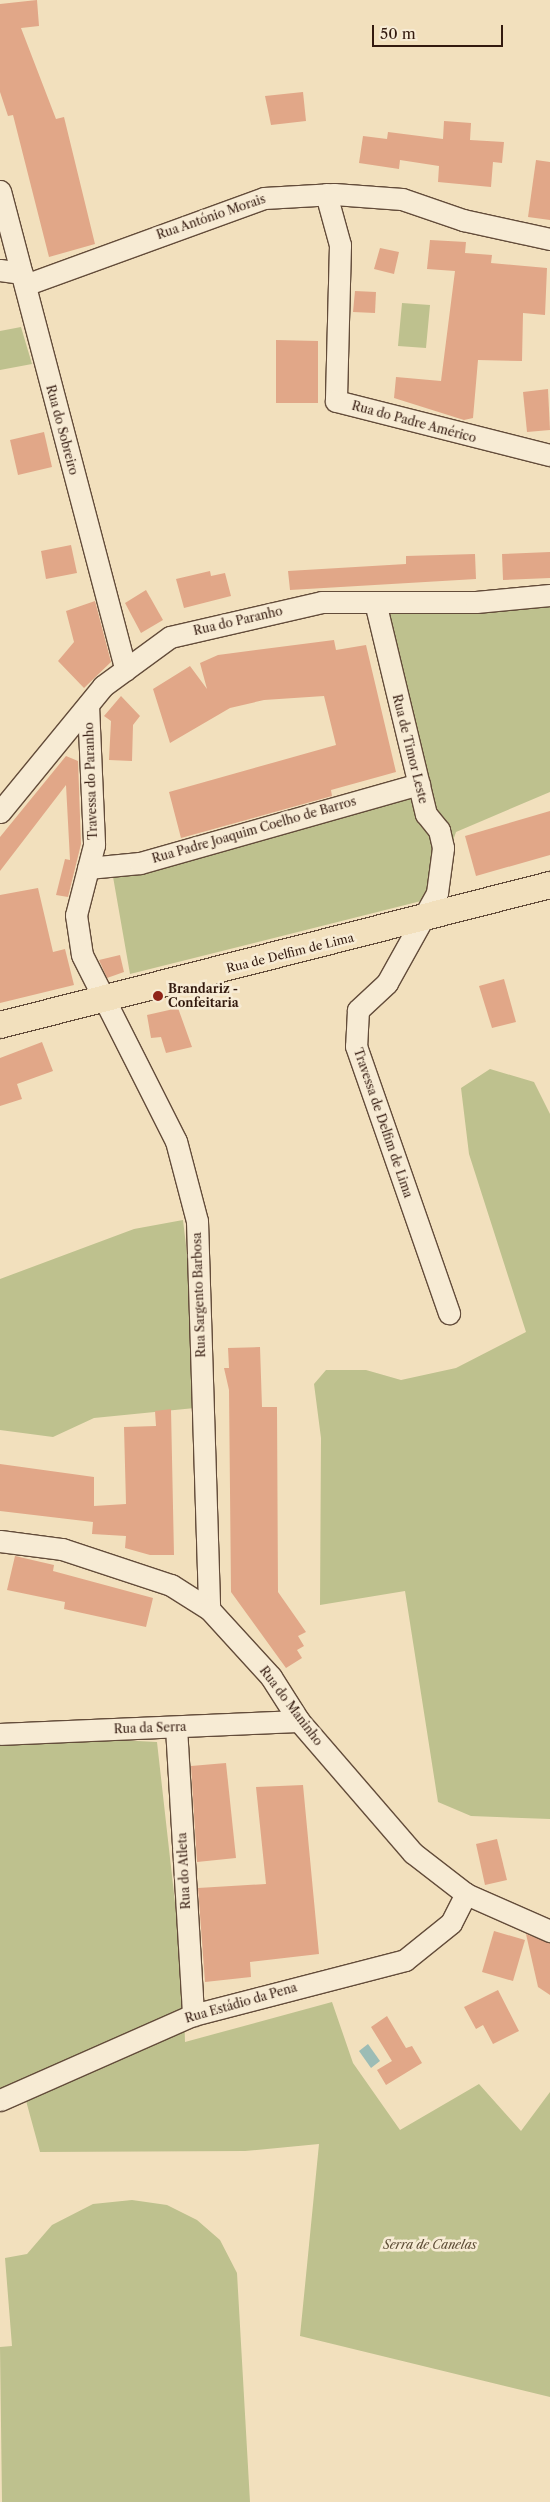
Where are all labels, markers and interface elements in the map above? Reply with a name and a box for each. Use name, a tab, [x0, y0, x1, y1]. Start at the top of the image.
scale bar	[375, 15, 506, 47]
text: 50 m	[380, 24, 416, 43]
street label: Rua António Morais	[154, 192, 268, 242]
street label: Rua do Sobreiro	[43, 383, 81, 477]
street label: Rua do Padre Américo	[350, 398, 478, 446]
street label: Rua do Paranho	[192, 604, 284, 638]
street label: Rua de Timor Leste	[389, 693, 431, 805]
street label: Travessa do Paranho	[82, 722, 100, 840]
street label: Rua Padre Joaquim Coelho de Barros	[150, 794, 358, 866]
street label: Rua de Delfim de Lima	[225, 930, 355, 976]
place label: Brandariz - Confeitaria	[168, 982, 239, 1010]
marker: Brandariz - Confeitaria	[152, 990, 164, 1002]
street label: Travessa de Delfim de Lima	[351, 1046, 415, 1200]
street label: Rua Sargento Barbosa	[190, 1232, 208, 1358]
street label: Rua do Maninho	[257, 1664, 325, 1748]
street label: Rua da Serra	[113, 1720, 187, 1736]
street label: Rua do Atleta	[175, 1832, 193, 1910]
street label: Rua Estádio da Pena	[183, 1980, 299, 2026]
park label: Serra de Canelas	[383, 2238, 477, 2252]

